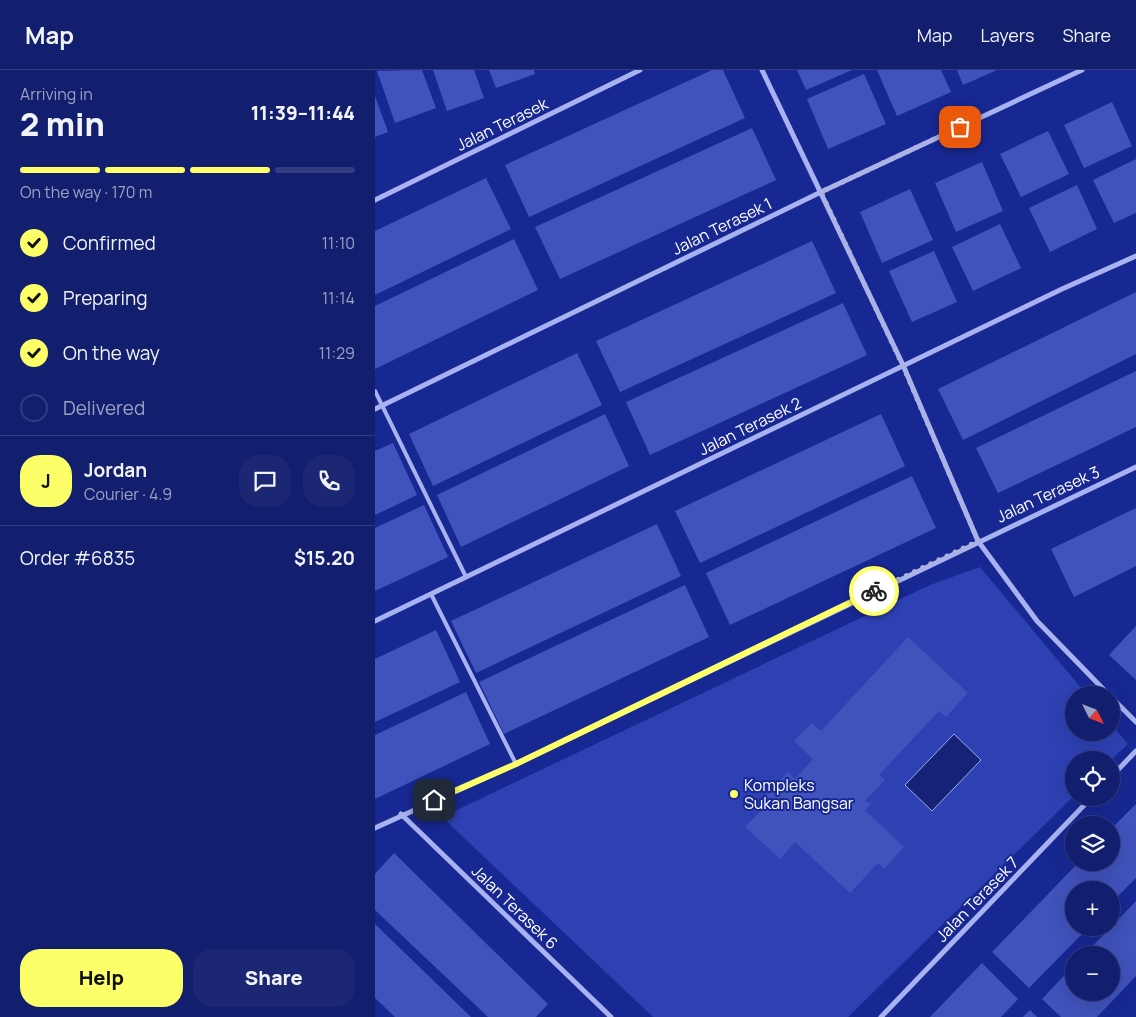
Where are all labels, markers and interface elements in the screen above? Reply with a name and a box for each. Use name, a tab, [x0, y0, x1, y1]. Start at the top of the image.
text: Map	[25, 18, 74, 51]
text: Map	[917, 23, 952, 47]
text: Layers	[980, 23, 1034, 47]
text: Share	[1062, 23, 1111, 47]
text: Arriving in	[20, 83, 93, 105]
street label: Jalan Terasek	[453, 92, 552, 156]
text: 11:39–11:44	[251, 100, 355, 126]
text: 2 min	[20, 102, 105, 146]
pin	[939, 106, 981, 148]
icon: bag	[946, 113, 974, 141]
text: On the way · 170 m	[20, 181, 152, 203]
street label: Jalan Terasek 1	[668, 192, 776, 260]
icon: check	[20, 229, 48, 257]
text: Confirmed	[63, 230, 156, 256]
text: 11:10	[322, 232, 355, 254]
icon: check	[20, 284, 48, 312]
text: Preparing	[63, 285, 148, 311]
text: 11:14	[322, 287, 355, 309]
icon: check	[20, 339, 48, 367]
text: On the way	[63, 340, 160, 366]
text: 11:29	[319, 342, 355, 364]
street label: Jalan Terasek 2	[695, 392, 805, 460]
text: Delivered	[63, 395, 145, 421]
button: chat	[239, 455, 291, 507]
button: phone	[303, 455, 355, 507]
text: Jordan	[84, 457, 147, 483]
street label: Jalan Terasek 3	[993, 461, 1103, 527]
text: J	[41, 468, 51, 494]
text: Courier · 4.9	[84, 483, 172, 505]
text: Order #6835	[20, 545, 135, 571]
text: $15.20	[294, 545, 355, 571]
courier	[849, 566, 899, 616]
icon: bike	[860, 577, 888, 605]
north arrow	[1065, 686, 1120, 741]
map controls	[1065, 686, 1120, 1001]
button: locate	[1065, 751, 1120, 806]
place label: Kompleks Sukan Bangsar	[744, 774, 854, 814]
pin	[413, 779, 455, 821]
icon: home	[420, 786, 448, 814]
marker: Kompleks Sukan Bangsar	[728, 788, 740, 800]
button: layers	[1065, 816, 1120, 871]
street label: Jalan Terasek 7	[931, 852, 1023, 946]
street label: Jalan Terasek 6	[467, 860, 563, 954]
button: +	[1065, 881, 1120, 936]
button: −	[1065, 946, 1120, 1001]
button: Help	[20, 949, 183, 1007]
button: Share	[193, 949, 355, 1007]

